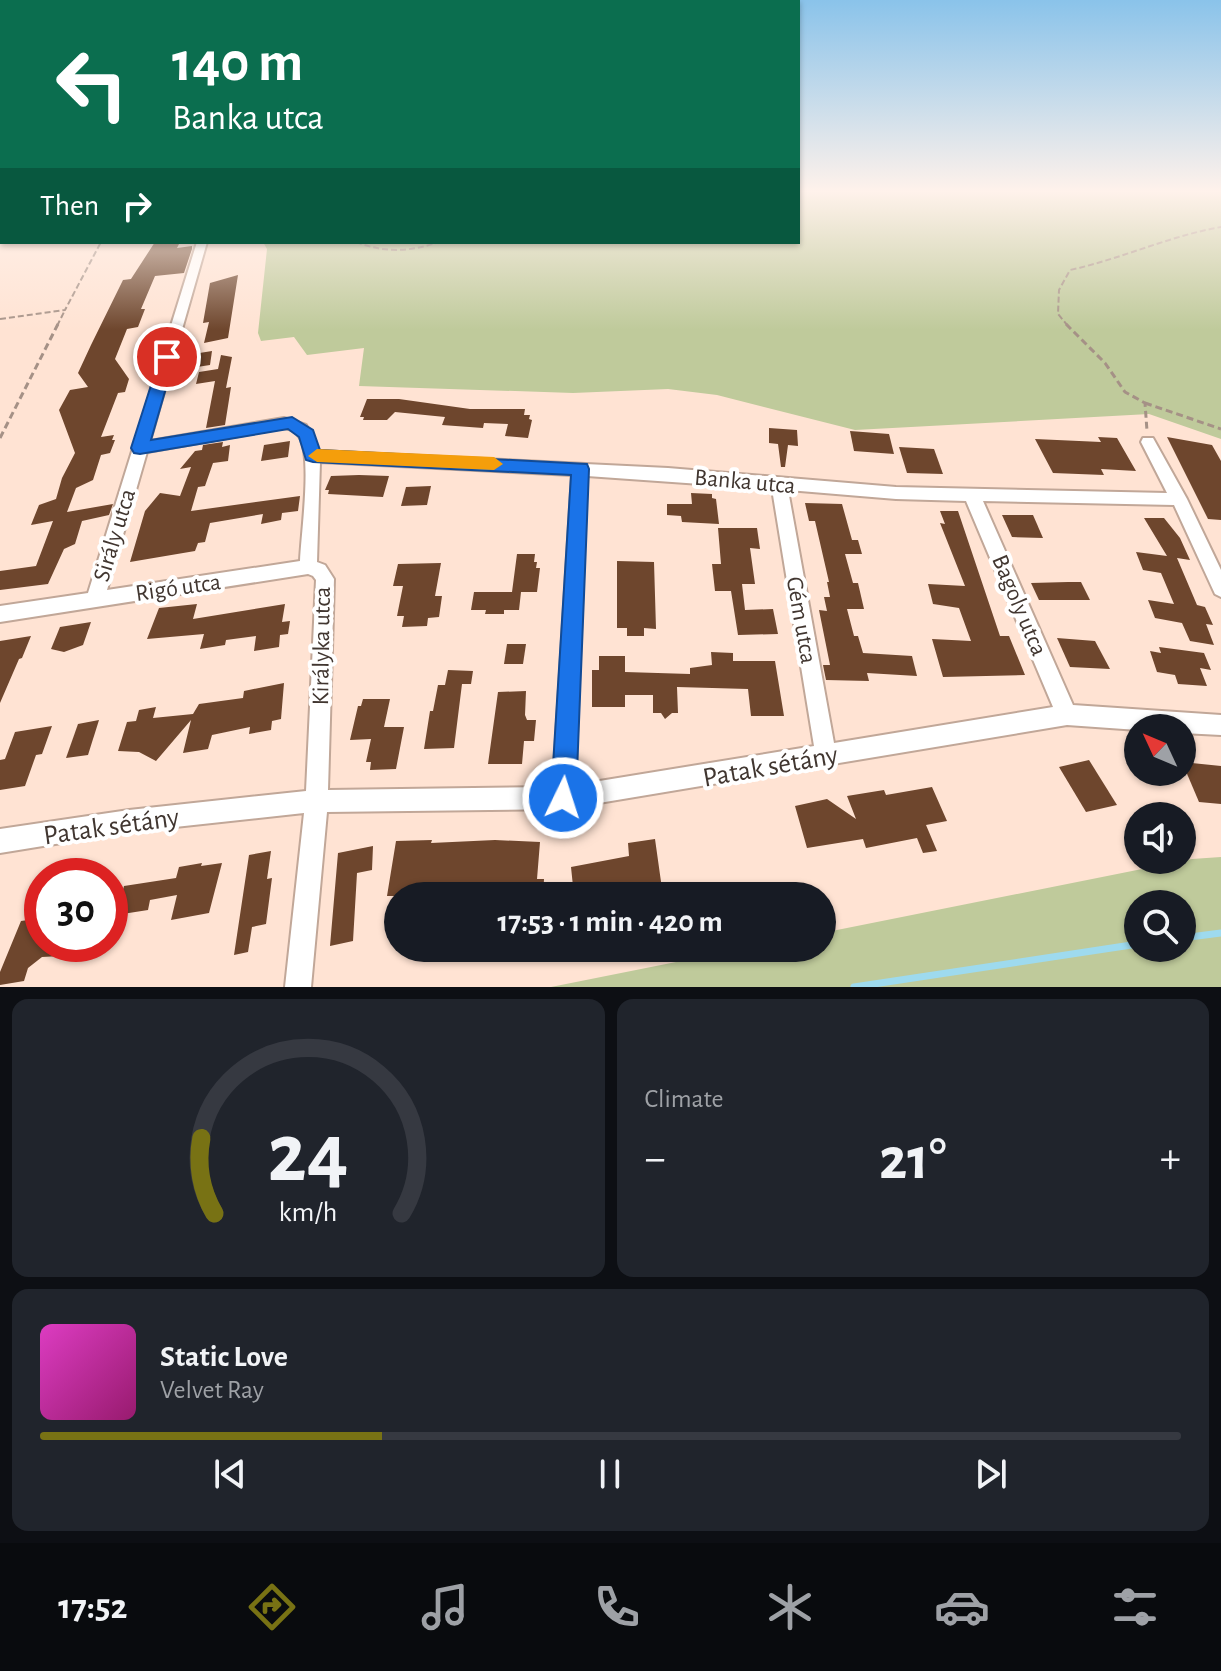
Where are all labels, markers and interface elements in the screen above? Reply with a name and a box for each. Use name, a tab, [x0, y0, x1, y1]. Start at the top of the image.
icon: left	[40, 32, 144, 136]
text: 140 m	[172, 35, 303, 91]
text: Banka utca	[172, 100, 324, 136]
icon: right	[115, 184, 159, 228]
text: Then	[40, 191, 99, 221]
pin	[133, 323, 201, 391]
icon: arrive	[145, 335, 189, 379]
street label: Banka utca	[693, 466, 796, 498]
street label: Sirály utca	[90, 486, 140, 584]
street label: Bagoly utca	[987, 551, 1051, 659]
street label: Rigó utca	[134, 570, 222, 606]
street label: Gém utca	[782, 575, 820, 665]
street label: Királyka utca	[309, 586, 335, 706]
north arrow	[1124, 714, 1196, 786]
map controls	[1124, 714, 1196, 962]
street label: Patak sétány	[701, 741, 840, 793]
position arrow	[521, 756, 605, 840]
button: sound	[1124, 802, 1196, 874]
street label: Patak sétány	[42, 804, 181, 850]
speed limit sign: 30	[24, 858, 128, 962]
button: search	[1124, 890, 1196, 962]
text: 17:53 · 1 min · 420 m	[497, 907, 723, 937]
text: Climate	[645, 1086, 723, 1112]
text: 24	[268, 1113, 349, 1197]
text: 21°	[879, 1130, 946, 1190]
text: −	[645, 1137, 666, 1181]
text: +	[1160, 1137, 1181, 1181]
text: km/h	[279, 1198, 338, 1227]
text: Static Love	[160, 1342, 288, 1372]
text: Velvet Ray	[160, 1377, 264, 1403]
icon: previous	[208, 1452, 252, 1496]
icon: pause	[588, 1452, 632, 1496]
icon: next	[969, 1452, 1013, 1496]
icon: directions	[244, 1579, 300, 1635]
icon: music	[417, 1579, 473, 1635]
icon: phone	[589, 1579, 645, 1635]
icon: climate	[762, 1579, 818, 1635]
icon: car	[934, 1579, 990, 1635]
icon: filters	[1107, 1579, 1163, 1635]
text: 17:52	[58, 1589, 128, 1625]

